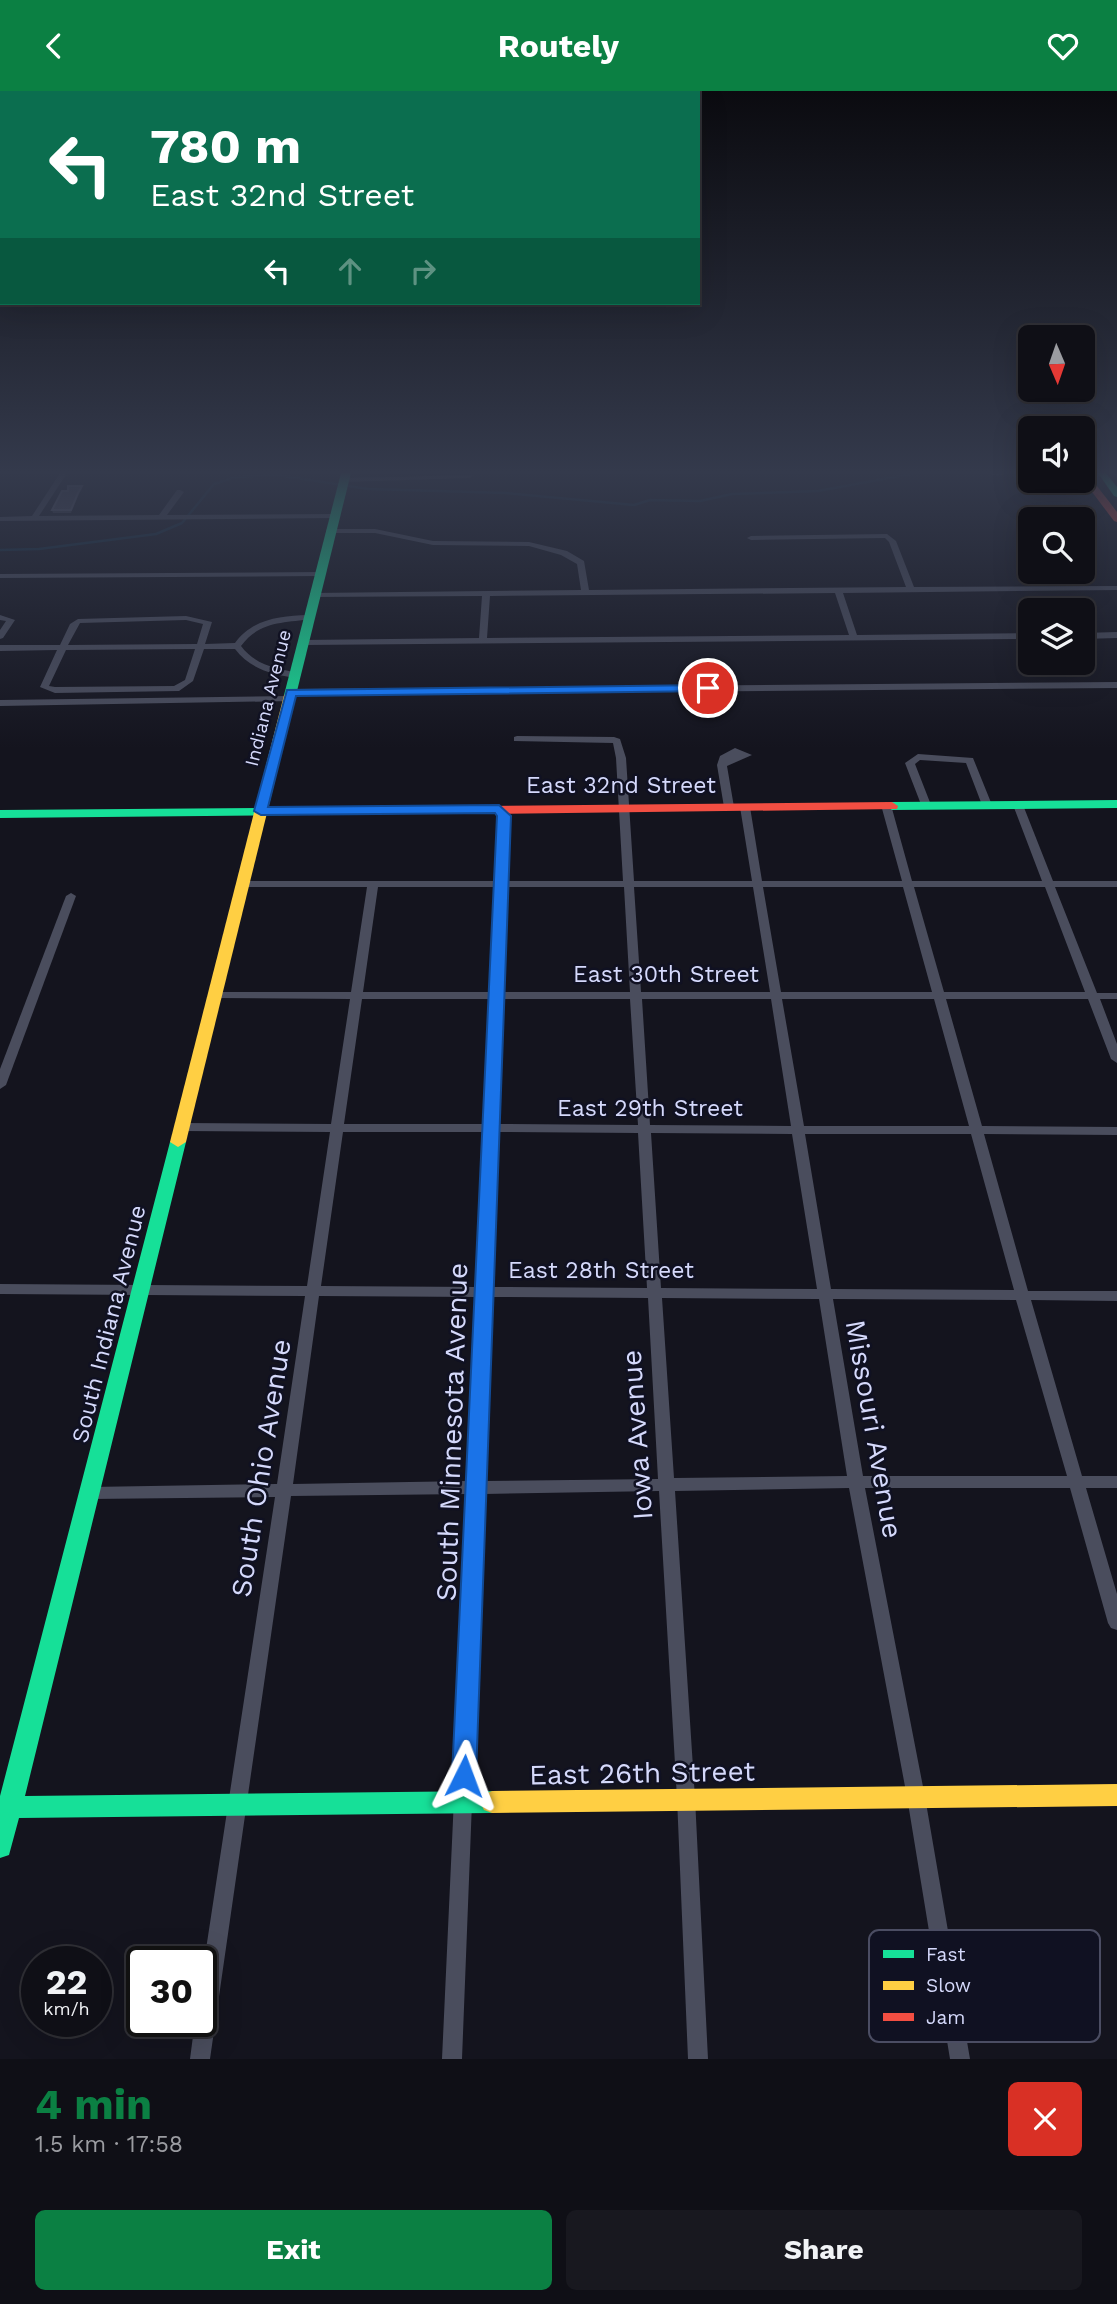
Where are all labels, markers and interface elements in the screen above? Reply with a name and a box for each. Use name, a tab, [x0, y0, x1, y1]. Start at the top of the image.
icon: back	[35, 27, 73, 65]
text: Routely	[498, 27, 619, 65]
icon: heart	[1044, 27, 1082, 65]
text: 780 m	[150, 117, 301, 175]
icon: left	[35, 119, 126, 210]
text: East 32nd Street	[150, 176, 414, 214]
icon: left	[258, 252, 296, 290]
icon: ahead	[331, 252, 369, 290]
icon: right	[404, 252, 442, 290]
north arrow	[1018, 325, 1096, 403]
map controls	[1018, 325, 1095, 675]
button: sound	[1018, 416, 1095, 493]
button: search	[1018, 507, 1095, 584]
button: layers	[1018, 598, 1095, 675]
street label: Indiana Avenue	[240, 627, 296, 769]
pin	[678, 658, 738, 718]
icon: arrive	[689, 669, 727, 707]
street label: East 32nd Street	[526, 772, 716, 799]
street label: East 30th Street	[573, 961, 759, 988]
street label: East 29th Street	[557, 1095, 743, 1122]
street label: South Indiana Avenue	[66, 1202, 152, 1446]
street label: East 28th Street	[508, 1257, 694, 1284]
street label: South Minnesota Avenue	[430, 1262, 474, 1602]
street label: Missouri Avenue	[839, 1317, 909, 1541]
street label: South Ohio Avenue	[224, 1337, 298, 1599]
street label: Iowa Avenue	[615, 1349, 659, 1521]
position arrow	[427, 1739, 501, 1813]
street label: East 26th Street	[529, 1755, 756, 1791]
legend	[869, 1930, 1100, 2042]
text: Fast	[926, 1943, 965, 1966]
speed limit sign: 30	[126, 1946, 217, 2037]
text: 22	[46, 1961, 87, 2003]
text: Slow	[926, 1974, 971, 1997]
text: km/h	[43, 1998, 90, 2019]
text: Jam	[926, 2006, 965, 2029]
text: 4 min	[35, 2080, 152, 2129]
button: close	[1008, 2082, 1082, 2156]
text: 1.5 km · 17:58	[35, 2131, 183, 2158]
button: Exit	[35, 2210, 552, 2290]
button: Share	[566, 2210, 1082, 2290]

